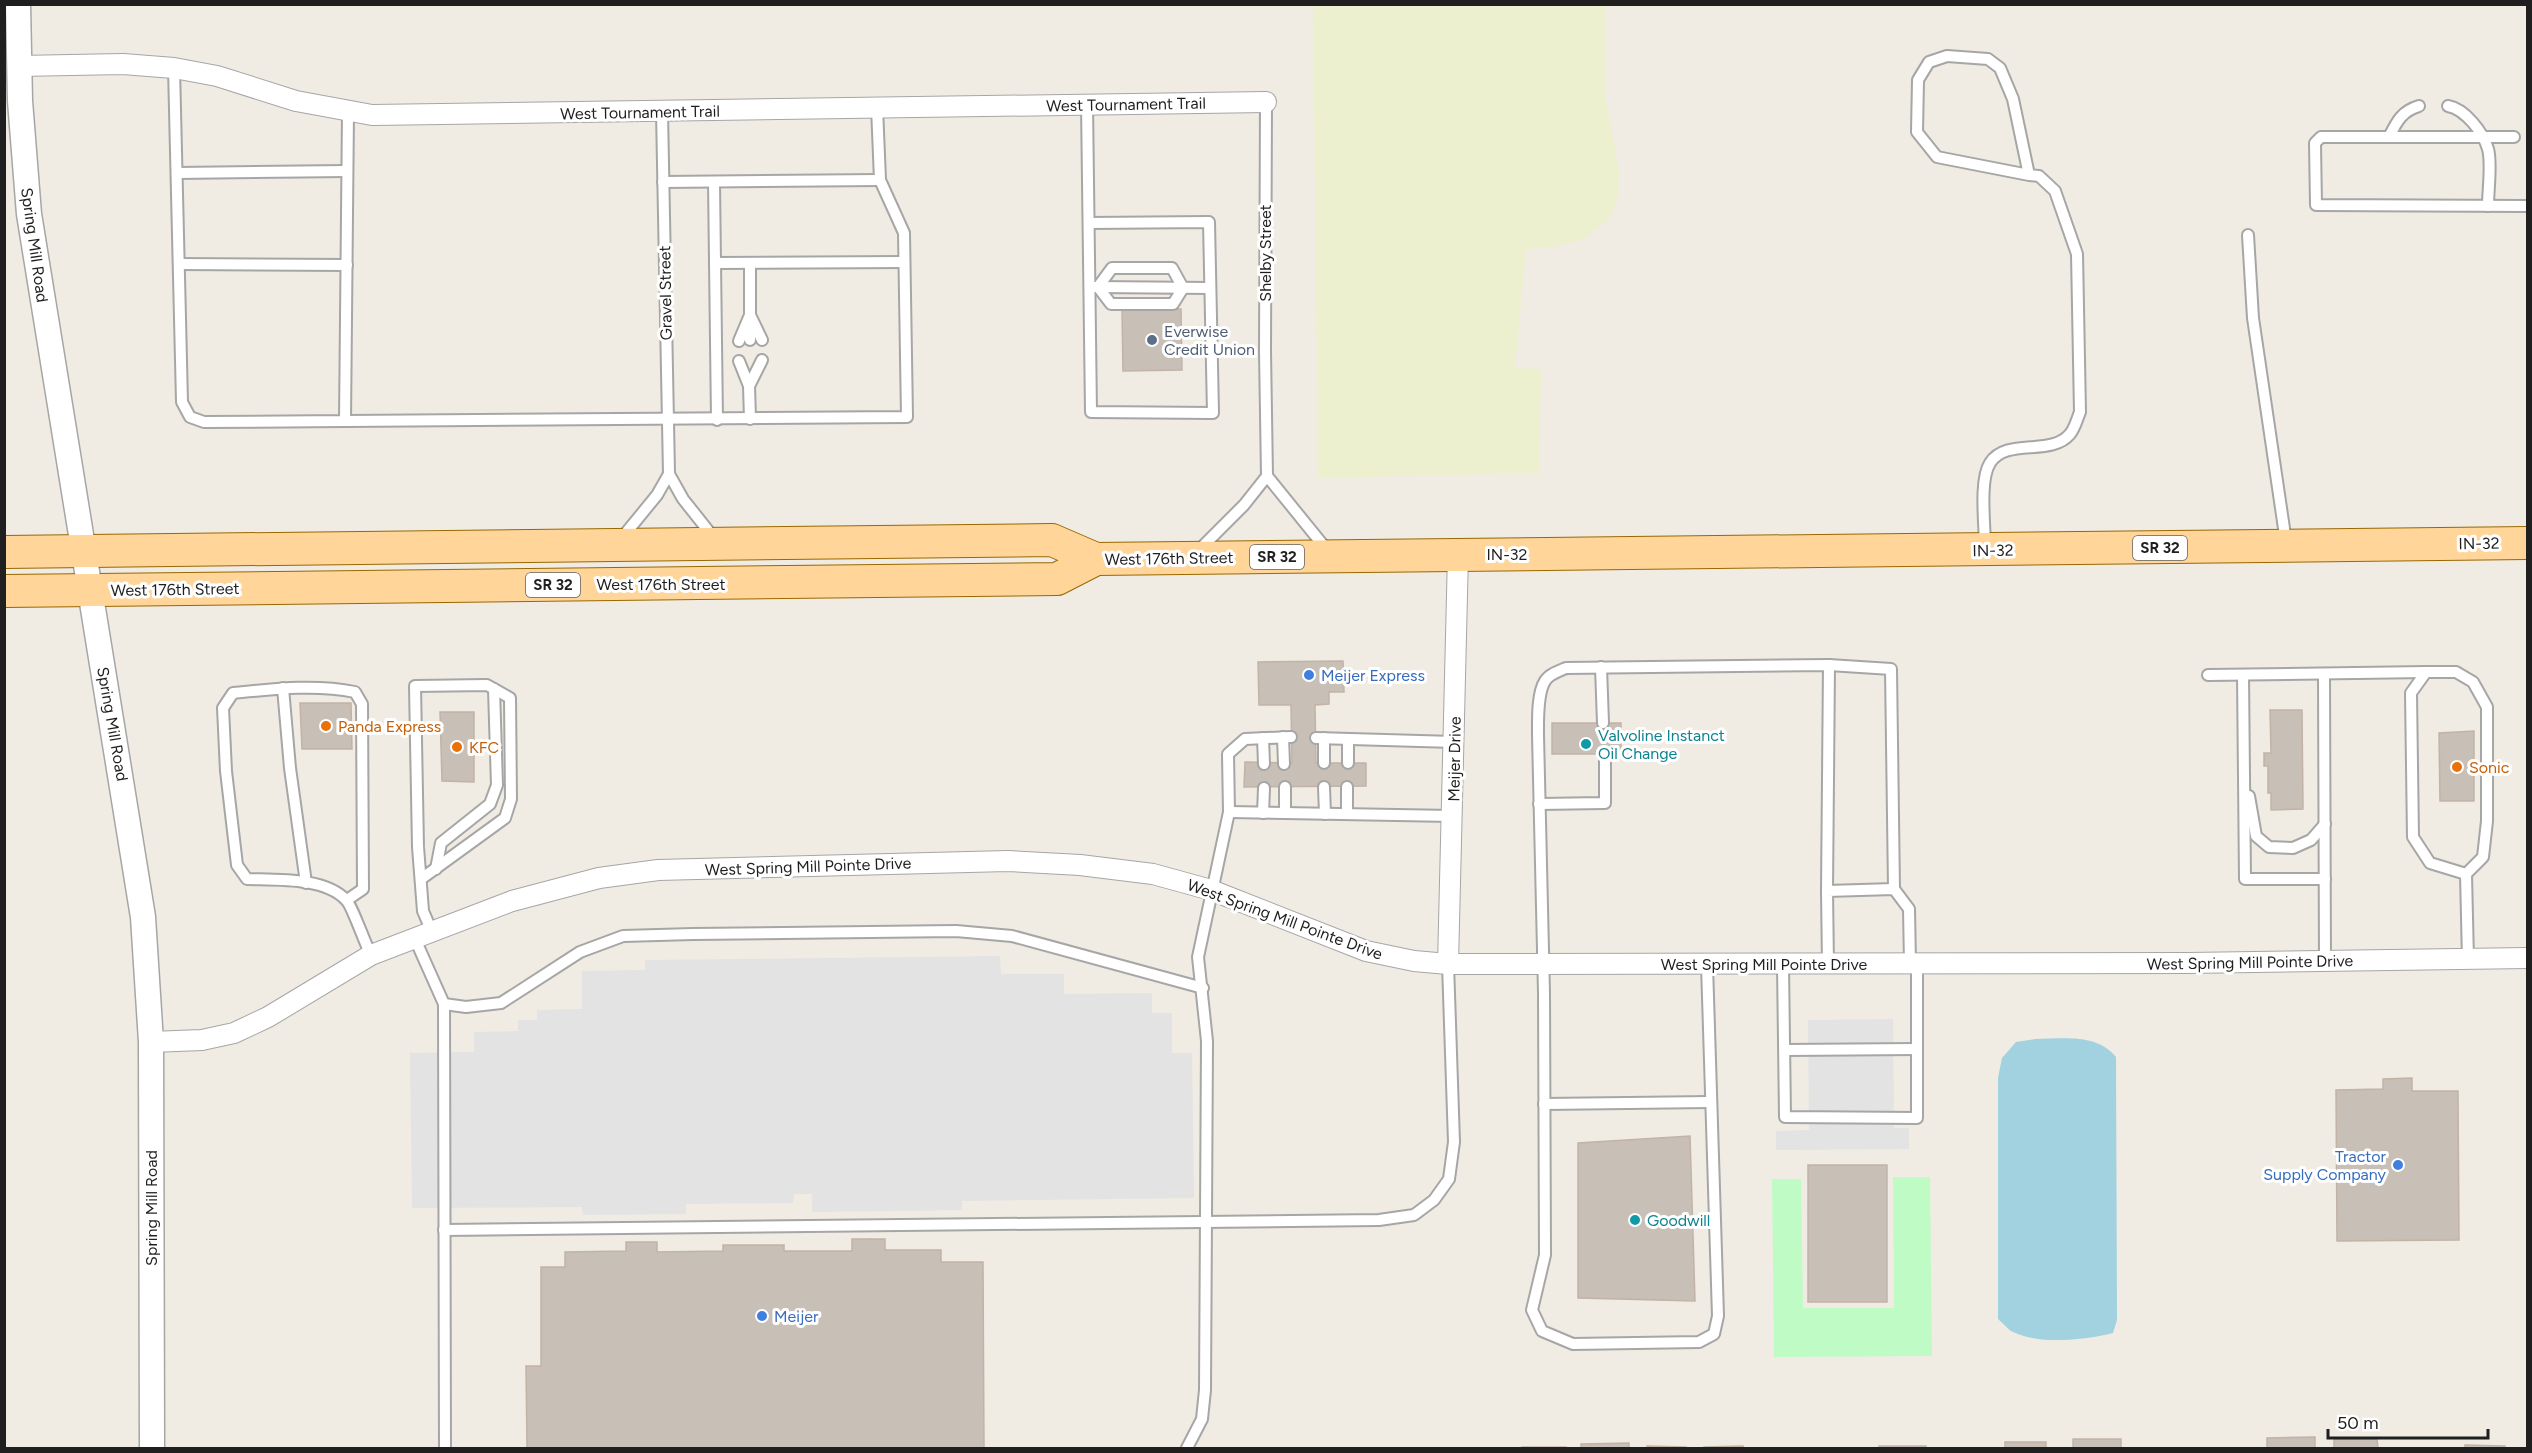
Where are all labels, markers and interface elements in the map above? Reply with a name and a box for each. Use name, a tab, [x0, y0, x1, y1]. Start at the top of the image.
street label: West Tournament Trail	[1046, 94, 1206, 115]
street label: West Tournament Trail	[560, 102, 720, 123]
street label: Spring Mill Road	[17, 186, 52, 304]
street label: Shelby Street	[1256, 204, 1275, 302]
street label: Gravel Street	[655, 245, 676, 341]
place label: Everwise Credit Union	[1164, 322, 1255, 359]
marker: Everwise Credit Union	[1145, 333, 1159, 347]
street label: IN-32	[2458, 534, 2500, 553]
road number: SR 32	[2133, 536, 2187, 560]
street label: IN-32	[1972, 541, 2014, 560]
road number: SR 32	[1250, 545, 1304, 569]
street label: IN-32	[1486, 545, 1528, 564]
street label: West 176th Street	[1104, 548, 1234, 569]
road number: SR 32	[526, 573, 580, 597]
street label: West 176th Street	[597, 575, 725, 594]
street label: West 176th Street	[110, 579, 240, 600]
street label: Spring Mill Road	[93, 665, 132, 783]
place label: Meijer Express	[1321, 666, 1425, 685]
marker: Meijer Express	[1302, 668, 1316, 682]
street label: Meijer Drive	[1444, 716, 1465, 802]
place label: Panda Express	[338, 717, 441, 736]
marker: Panda Express	[319, 719, 333, 733]
place label: Valvoline Instanct Oil Change	[1598, 726, 1725, 763]
marker: Valvoline Instanct Oil Change	[1579, 737, 1593, 751]
place label: KFC	[469, 738, 499, 757]
marker: KFC	[450, 740, 464, 754]
place label: Sonic	[2469, 758, 2510, 777]
marker: Sonic	[2450, 760, 2464, 774]
street label: West Spring Mill Pointe Drive	[704, 853, 912, 880]
street label: West Spring Mill Pointe Drive	[1185, 875, 1385, 964]
street label: West Spring Mill Pointe Drive	[2147, 951, 2354, 974]
street label: West Spring Mill Pointe Drive	[1661, 955, 1868, 974]
place label: Tractor Supply Company	[2263, 1147, 2387, 1184]
street label: Spring Mill Road	[142, 1150, 161, 1266]
marker: Tractor Supply Company	[2391, 1158, 2405, 1172]
place label: Goodwill	[1647, 1211, 1710, 1230]
marker: Goodwill	[1628, 1213, 1642, 1227]
place label: Meijer	[774, 1307, 819, 1326]
marker: Meijer	[755, 1309, 769, 1323]
scale bar	[2328, 1402, 2488, 1440]
text: 50 m	[2337, 1412, 2379, 1434]

